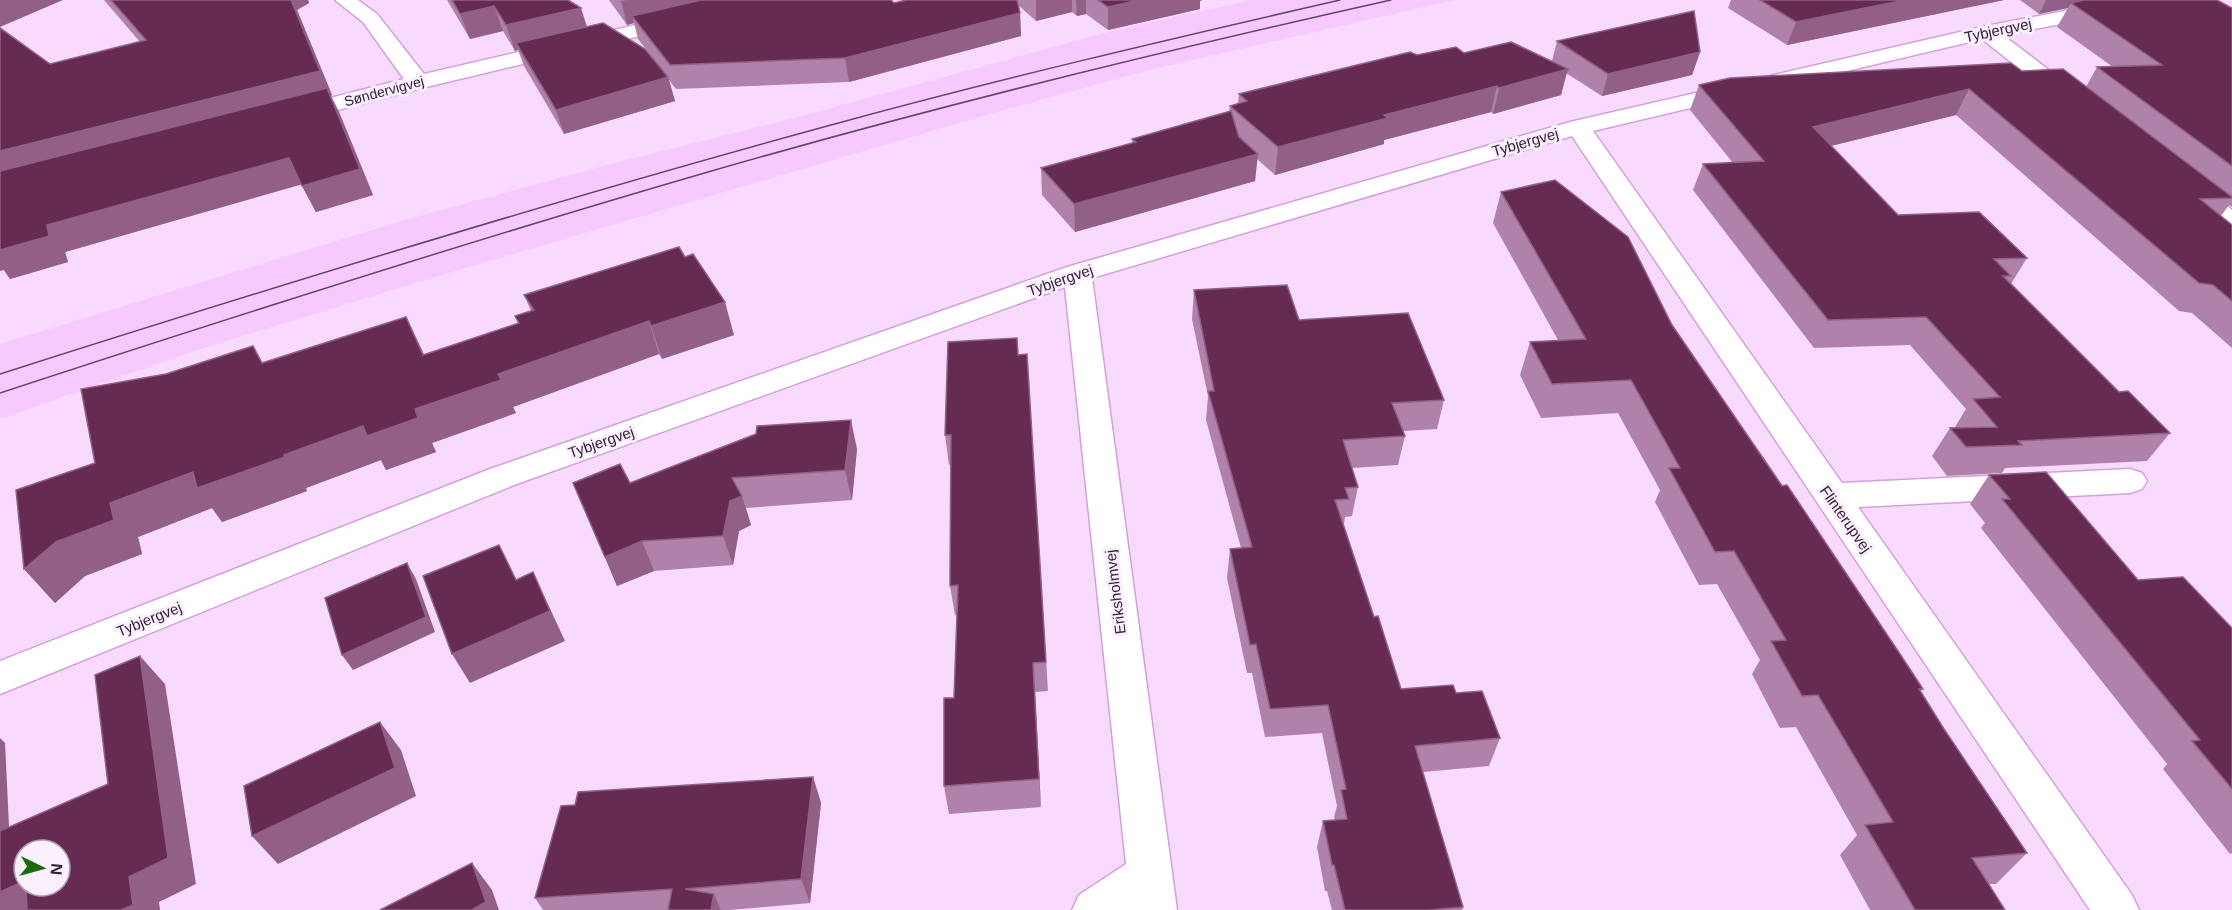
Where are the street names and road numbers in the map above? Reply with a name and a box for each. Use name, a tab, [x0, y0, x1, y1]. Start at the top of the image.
street label: Tybjergvej	[1963, 15, 2033, 45]
street label: Søndervigvej	[342, 73, 426, 109]
street label: Tybjergvej	[1490, 124, 1560, 160]
street label: Tybjergvej	[1025, 261, 1095, 299]
street label: Tybjergvej	[566, 423, 636, 461]
street label: Flinterupvej	[1817, 482, 1875, 556]
street label: Eriksholmvej	[1101, 549, 1129, 635]
street label: Tybjergvej	[114, 598, 184, 640]

